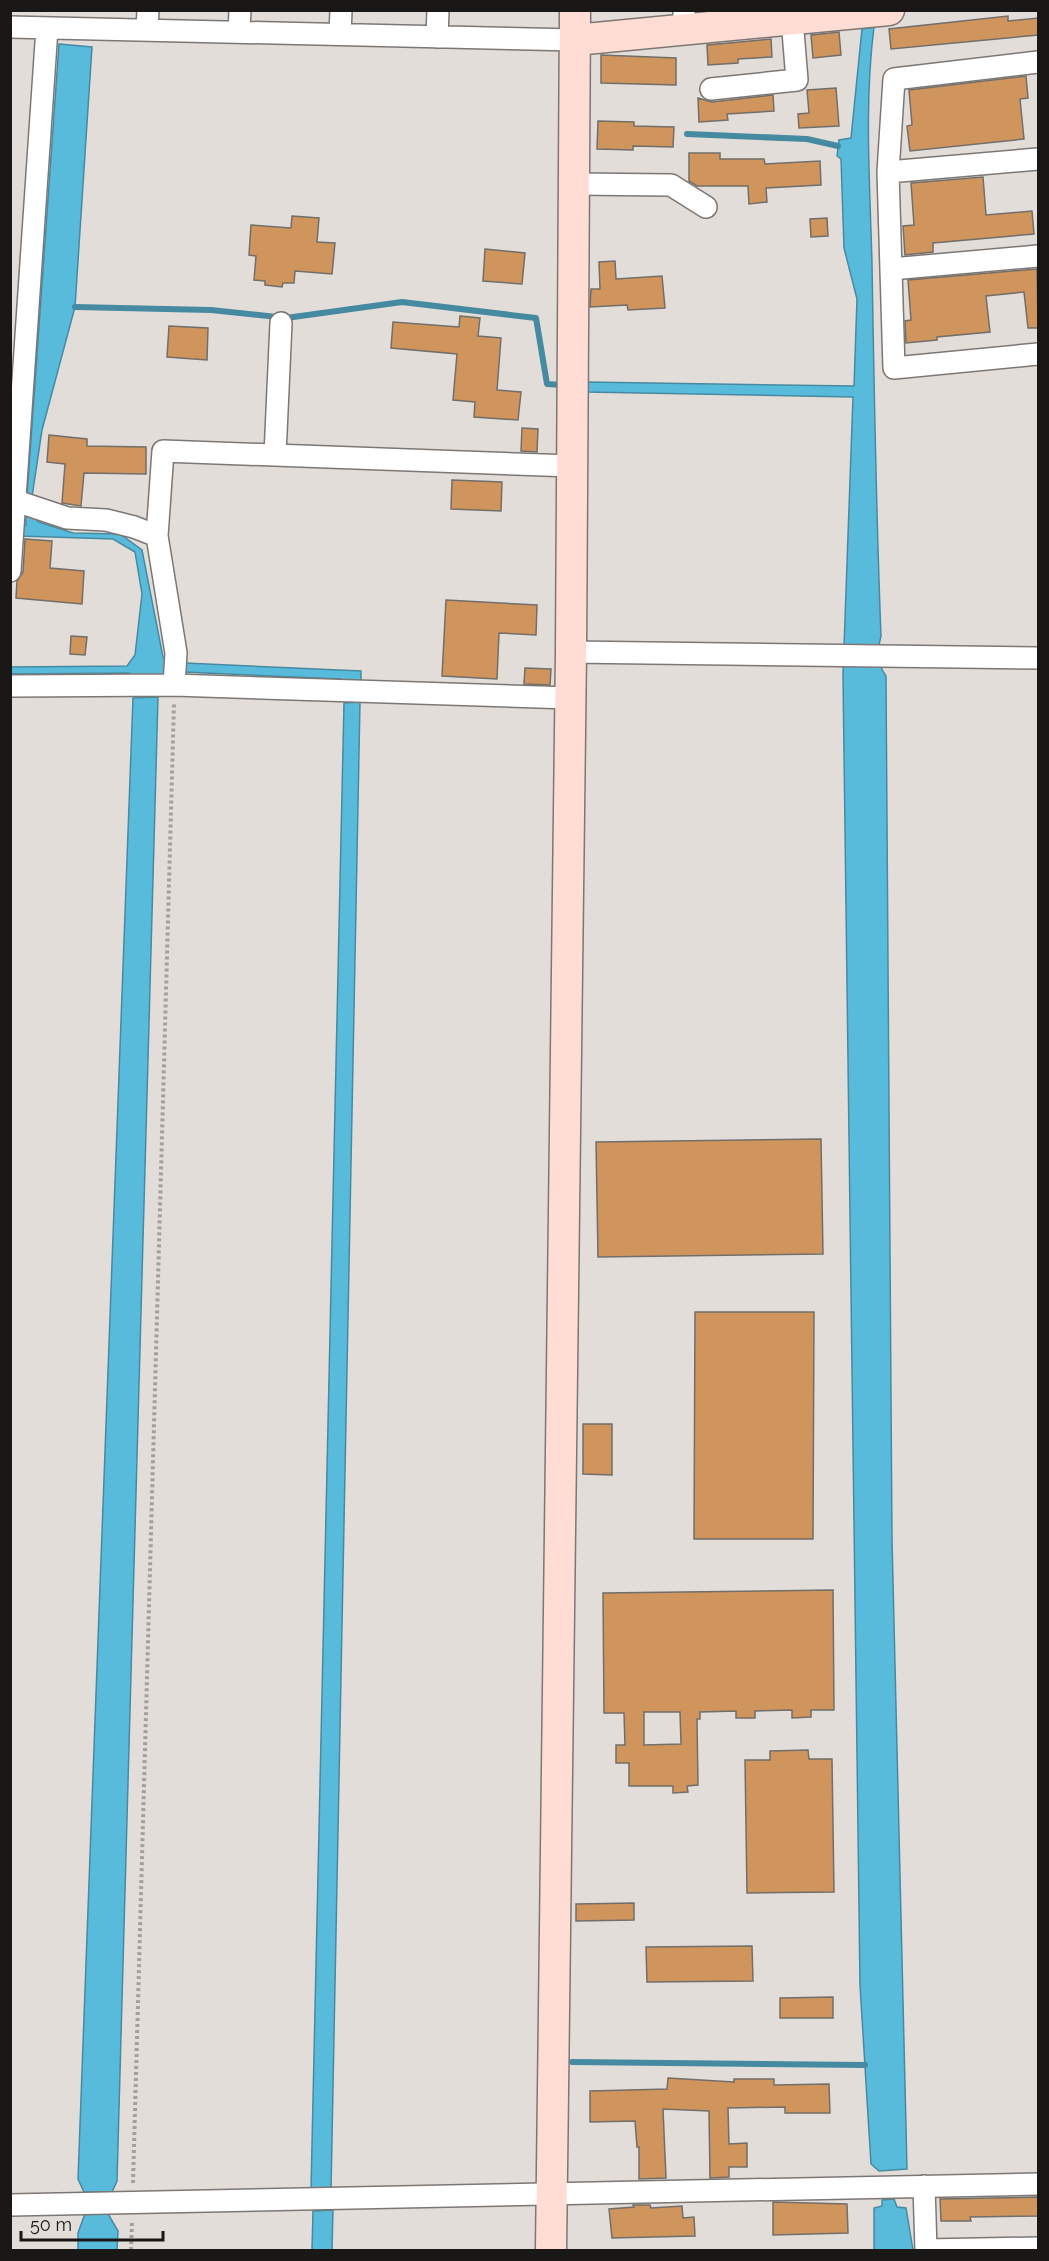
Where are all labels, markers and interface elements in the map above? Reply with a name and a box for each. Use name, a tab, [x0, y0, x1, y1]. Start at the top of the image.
scale bar	[21, 2204, 164, 2242]
text: 50 m	[30, 2214, 72, 2235]

